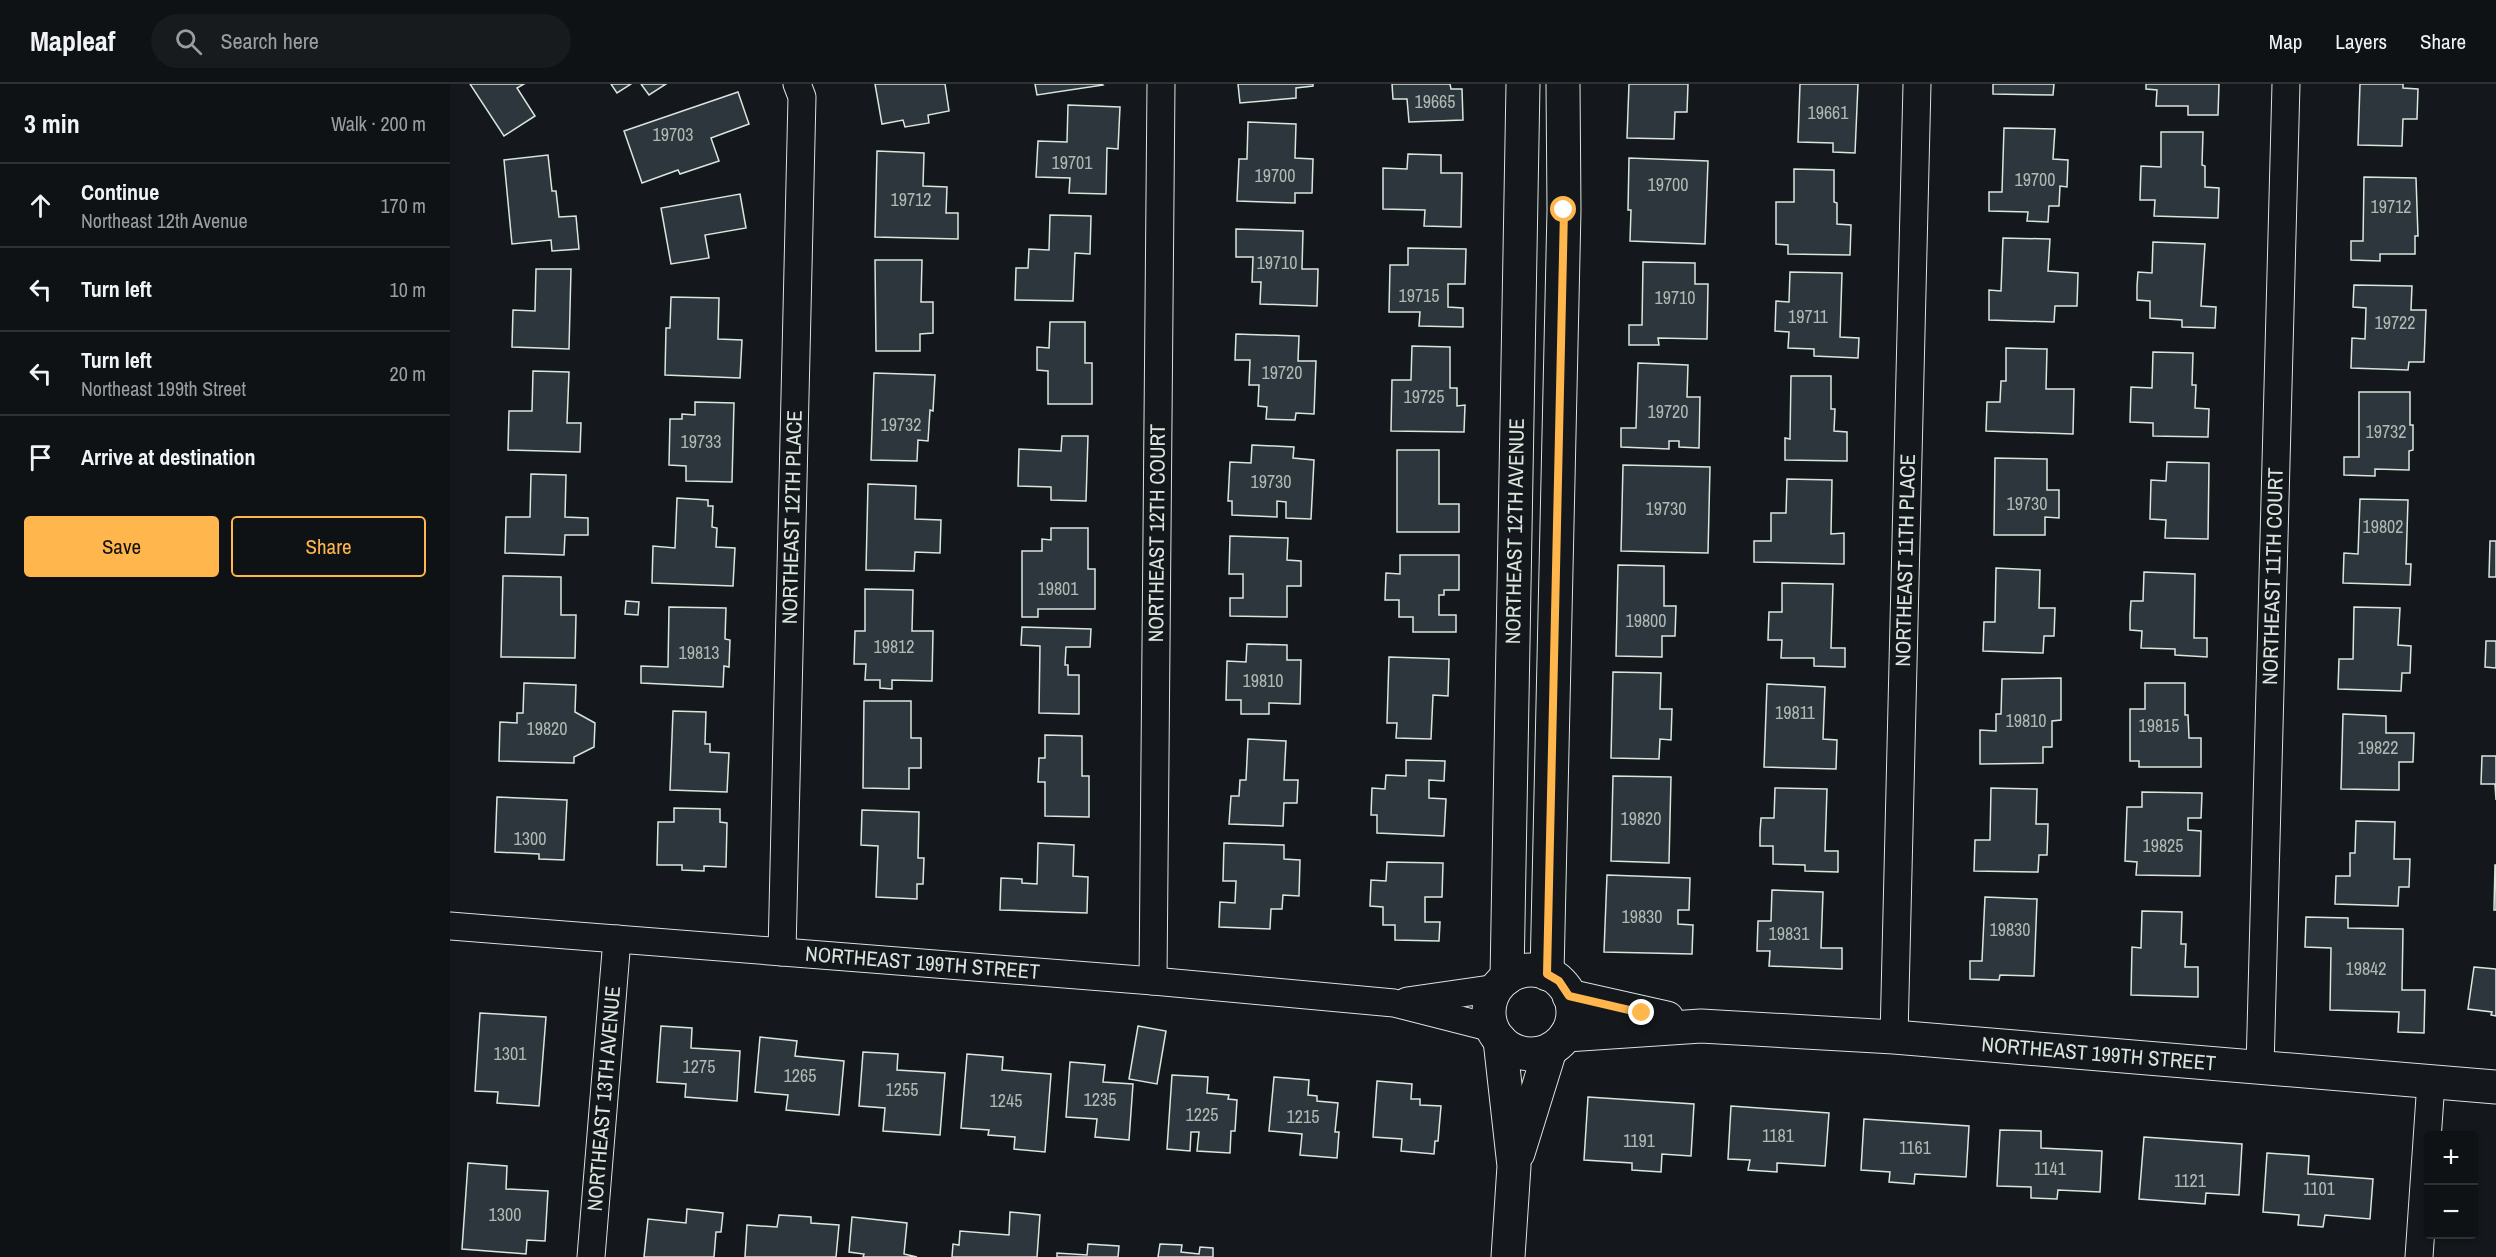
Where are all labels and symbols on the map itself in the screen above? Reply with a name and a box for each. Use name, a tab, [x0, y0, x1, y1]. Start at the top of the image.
house number: 19665	[1414, 89, 1456, 114]
house number: 19661	[1807, 100, 1849, 125]
house number: 19703	[652, 122, 694, 147]
house number: 19701	[1051, 150, 1093, 175]
house number: 19700	[1254, 163, 1296, 188]
house number: 19700	[2014, 167, 2056, 192]
house number: 19700	[1647, 172, 1689, 197]
house number: 19712	[890, 187, 932, 212]
house number: 19712	[2370, 194, 2412, 219]
route start	[1550, 196, 1576, 222]
house number: 19710	[1256, 250, 1298, 275]
house number: 19715	[1398, 283, 1440, 308]
house number: 19710	[1654, 285, 1696, 310]
house number: 19711	[1788, 304, 1829, 329]
house number: 19722	[2374, 310, 2416, 335]
house number: 19720	[1261, 360, 1303, 385]
house number: 19725	[1403, 384, 1445, 409]
house number: 19720	[1647, 399, 1689, 424]
street label: NORTHEAST 12TH PLACE	[775, 410, 809, 624]
house number: 19732	[880, 412, 922, 437]
street label: NORTHEAST 12TH AVENUE	[1498, 418, 1531, 644]
house number: 19732	[2365, 419, 2407, 444]
street label: NORTHEAST 12TH COURT	[1141, 423, 1172, 642]
house number: 19733	[680, 429, 722, 454]
street label: NORTHEAST 11TH PLACE	[1888, 453, 1922, 667]
street label: NORTHEAST 11TH COURT	[2255, 467, 2290, 685]
house number: 19730	[1250, 469, 1292, 494]
house number: 19730	[2006, 491, 2048, 516]
house number: 19730	[1645, 496, 1687, 521]
house number: 19802	[2362, 514, 2404, 539]
house number: 19801	[1037, 576, 1079, 601]
house number: 19800	[1625, 608, 1667, 633]
house number: 19812	[873, 634, 915, 659]
house number: 19813	[678, 640, 720, 665]
house number: 19810	[1242, 668, 1284, 693]
house number: 19811	[1775, 700, 1816, 725]
house number: 19810	[2005, 708, 2047, 733]
house number: 19815	[2138, 713, 2180, 738]
house number: 19820	[526, 716, 568, 741]
house number: 19822	[2357, 735, 2399, 760]
house number: 19820	[1620, 806, 1662, 831]
house number: 1300	[514, 826, 546, 851]
house number: 19825	[2142, 833, 2184, 858]
house number: 19830	[1621, 904, 1663, 929]
house number: 19830	[1989, 917, 2031, 942]
house number: 19831	[1768, 921, 1810, 946]
street label: NORTHEAST 199TH STREET	[804, 939, 1041, 986]
house number: 19842	[2345, 956, 2387, 981]
street label: NORTHEAST 13TH AVENUE	[580, 985, 627, 1212]
route end	[1628, 999, 1654, 1025]
street label: NORTHEAST 199TH STREET	[1980, 1029, 2217, 1078]
house number: 1301	[494, 1041, 527, 1066]
house number: 1275	[683, 1054, 715, 1079]
house number: 1265	[784, 1063, 816, 1088]
house number: 1255	[886, 1077, 918, 1102]
house number: 1235	[1084, 1087, 1116, 1112]
house number: 1245	[990, 1088, 1022, 1113]
house number: 1225	[1186, 1102, 1218, 1127]
house number: 1215	[1287, 1104, 1319, 1129]
house number: 1181	[1762, 1123, 1795, 1148]
house number: 1191	[1623, 1128, 1656, 1153]
house number: 1161	[1899, 1135, 1932, 1160]
house number: 1141	[2034, 1156, 2067, 1181]
house number: 1121	[2174, 1168, 2207, 1193]
house number: 1101	[2303, 1176, 2336, 1201]
house number: 1300	[489, 1202, 521, 1227]

